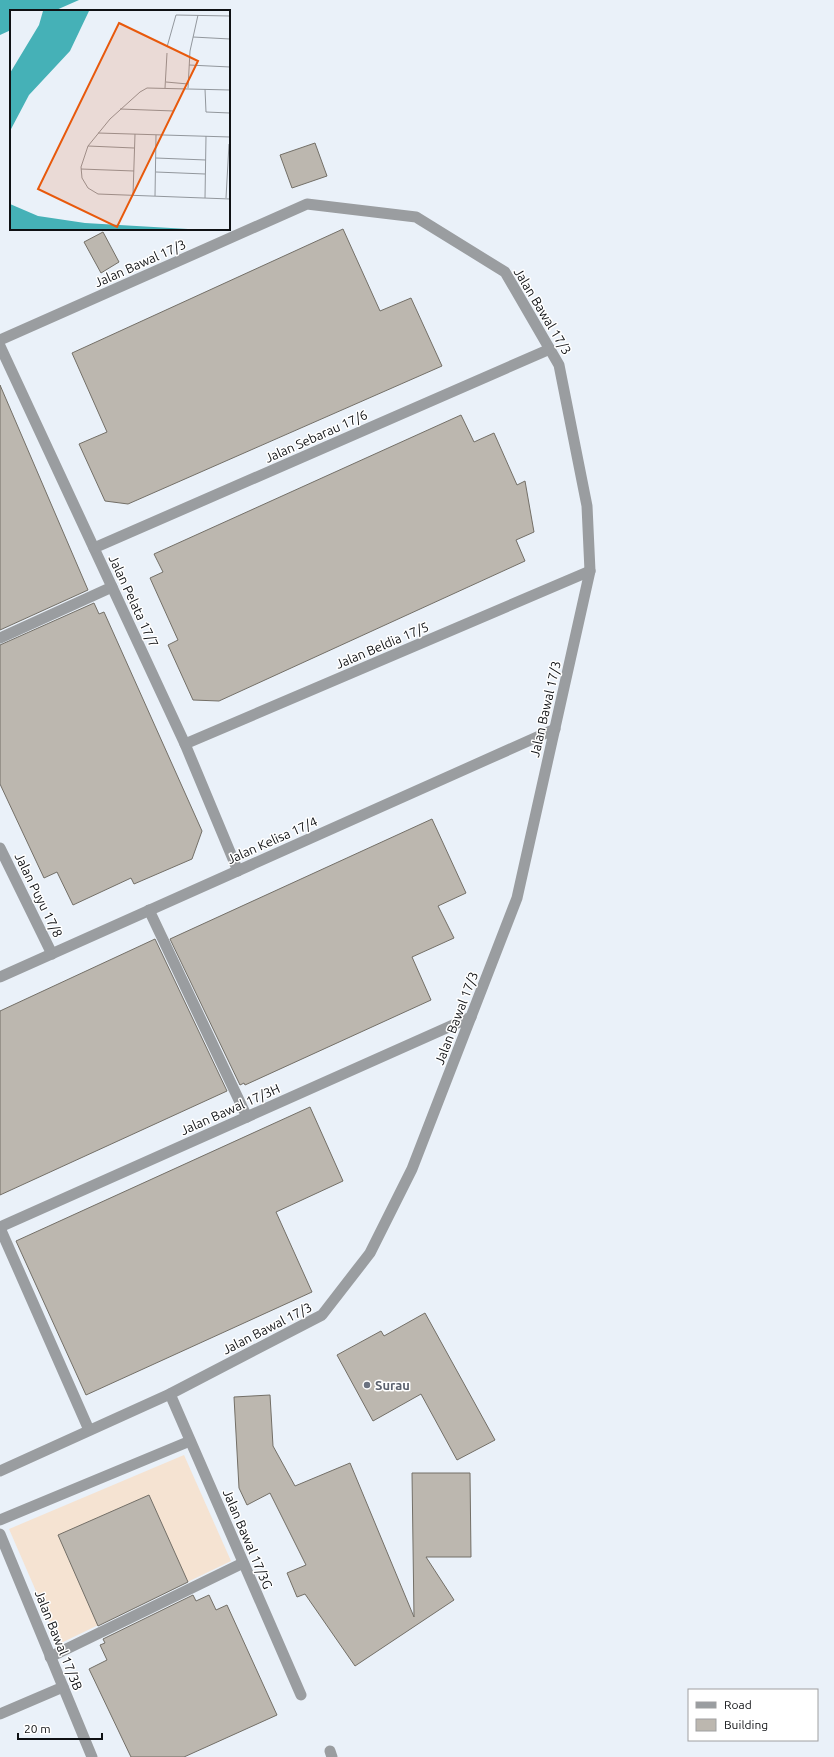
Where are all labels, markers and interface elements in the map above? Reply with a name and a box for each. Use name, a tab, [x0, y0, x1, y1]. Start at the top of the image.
inset map	[10, 10, 230, 230]
street label: Jalan Bawal 17/3	[92, 237, 188, 289]
street label: Jalan Bawal 17/3	[512, 265, 574, 357]
street label: Jalan Sebarau 17/6	[263, 407, 369, 465]
street label: Jalan Pelata 17/7	[107, 553, 161, 649]
street label: Jalan Beldia 17/5	[333, 619, 431, 671]
street label: Jalan Bawal 17/3	[527, 659, 563, 759]
street label: Jalan Kelisa 17/4	[225, 814, 319, 866]
street label: Jalan Puyu 17/8	[12, 850, 66, 940]
street label: Jalan Bawal 17/3	[432, 970, 480, 1066]
street label: Jalan Bawal 17/3H	[178, 1081, 282, 1137]
street label: Jalan Bawal 17/3	[220, 1299, 314, 1357]
place label: Surau	[375, 1378, 410, 1392]
marker: Surau	[362, 1380, 372, 1390]
street label: Jalan Bawal 17/3G	[221, 1487, 275, 1591]
street label: Jalan Bawal 17/3B	[33, 1588, 85, 1692]
legend	[688, 1689, 818, 1741]
text: Road	[724, 1698, 752, 1711]
scale bar	[18, 1715, 102, 1741]
text: Building	[724, 1718, 768, 1731]
text: 20 m	[24, 1722, 51, 1735]

